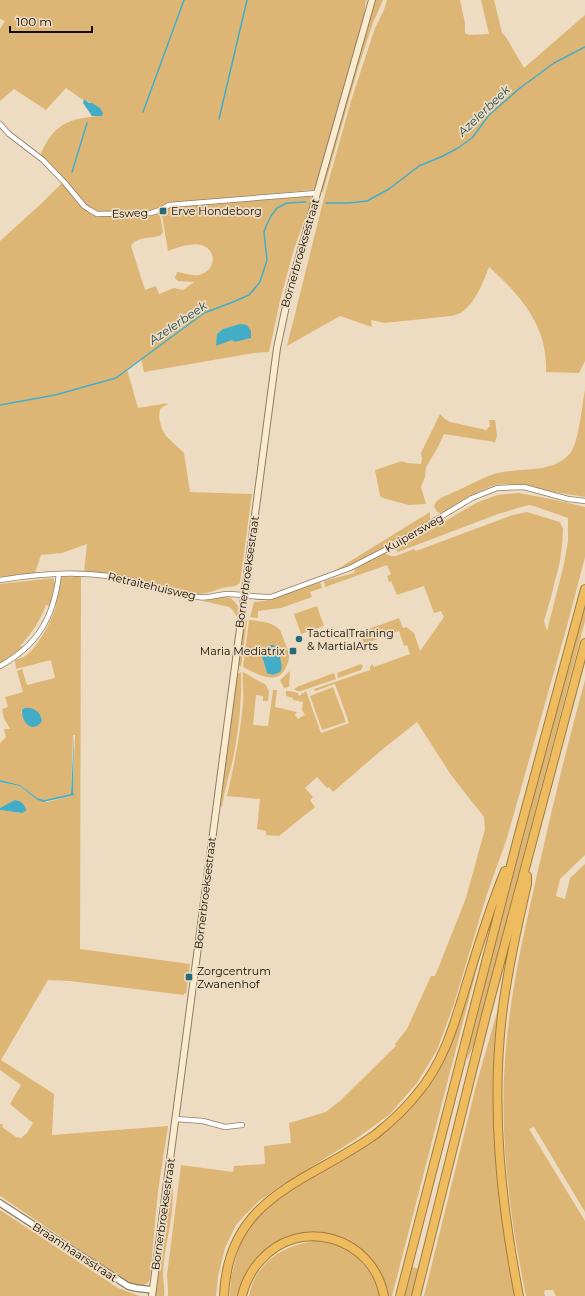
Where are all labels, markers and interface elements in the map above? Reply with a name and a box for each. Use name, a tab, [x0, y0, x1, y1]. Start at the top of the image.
scale bar	[10, 8, 92, 34]
text: 100 m	[16, 14, 52, 29]
water label: Azelerbeek	[454, 81, 514, 140]
street label: Bornerbroeksestraat	[278, 196, 322, 309]
place label: Erve Hondeborg	[171, 204, 262, 218]
street label: Esweg	[112, 205, 148, 221]
marker: Erve Hondeborg	[158, 206, 168, 216]
water label: Azelerbeek	[145, 297, 210, 348]
street label: Kuipersweg	[382, 511, 446, 555]
street label: Bornerbroeksestraat	[232, 515, 262, 629]
street label: Retraitehuisweg	[107, 569, 197, 603]
place label: TacticalTraining & MartialArts	[307, 626, 394, 653]
marker: TacticalTraining & MartialArts	[294, 634, 304, 644]
place label: Maria Mediatrix	[200, 644, 285, 658]
marker: Maria Mediatrix	[288, 646, 298, 656]
street label: Bornerbroeksestraat	[191, 836, 219, 950]
place label: Zorgcentrum Zwanenhof	[197, 964, 271, 991]
marker: Zorgcentrum Zwanenhof	[184, 972, 194, 982]
street label: Bornerbroeksestraat	[148, 1157, 178, 1271]
street label: Braamhaarsstraat	[30, 1219, 120, 1285]

